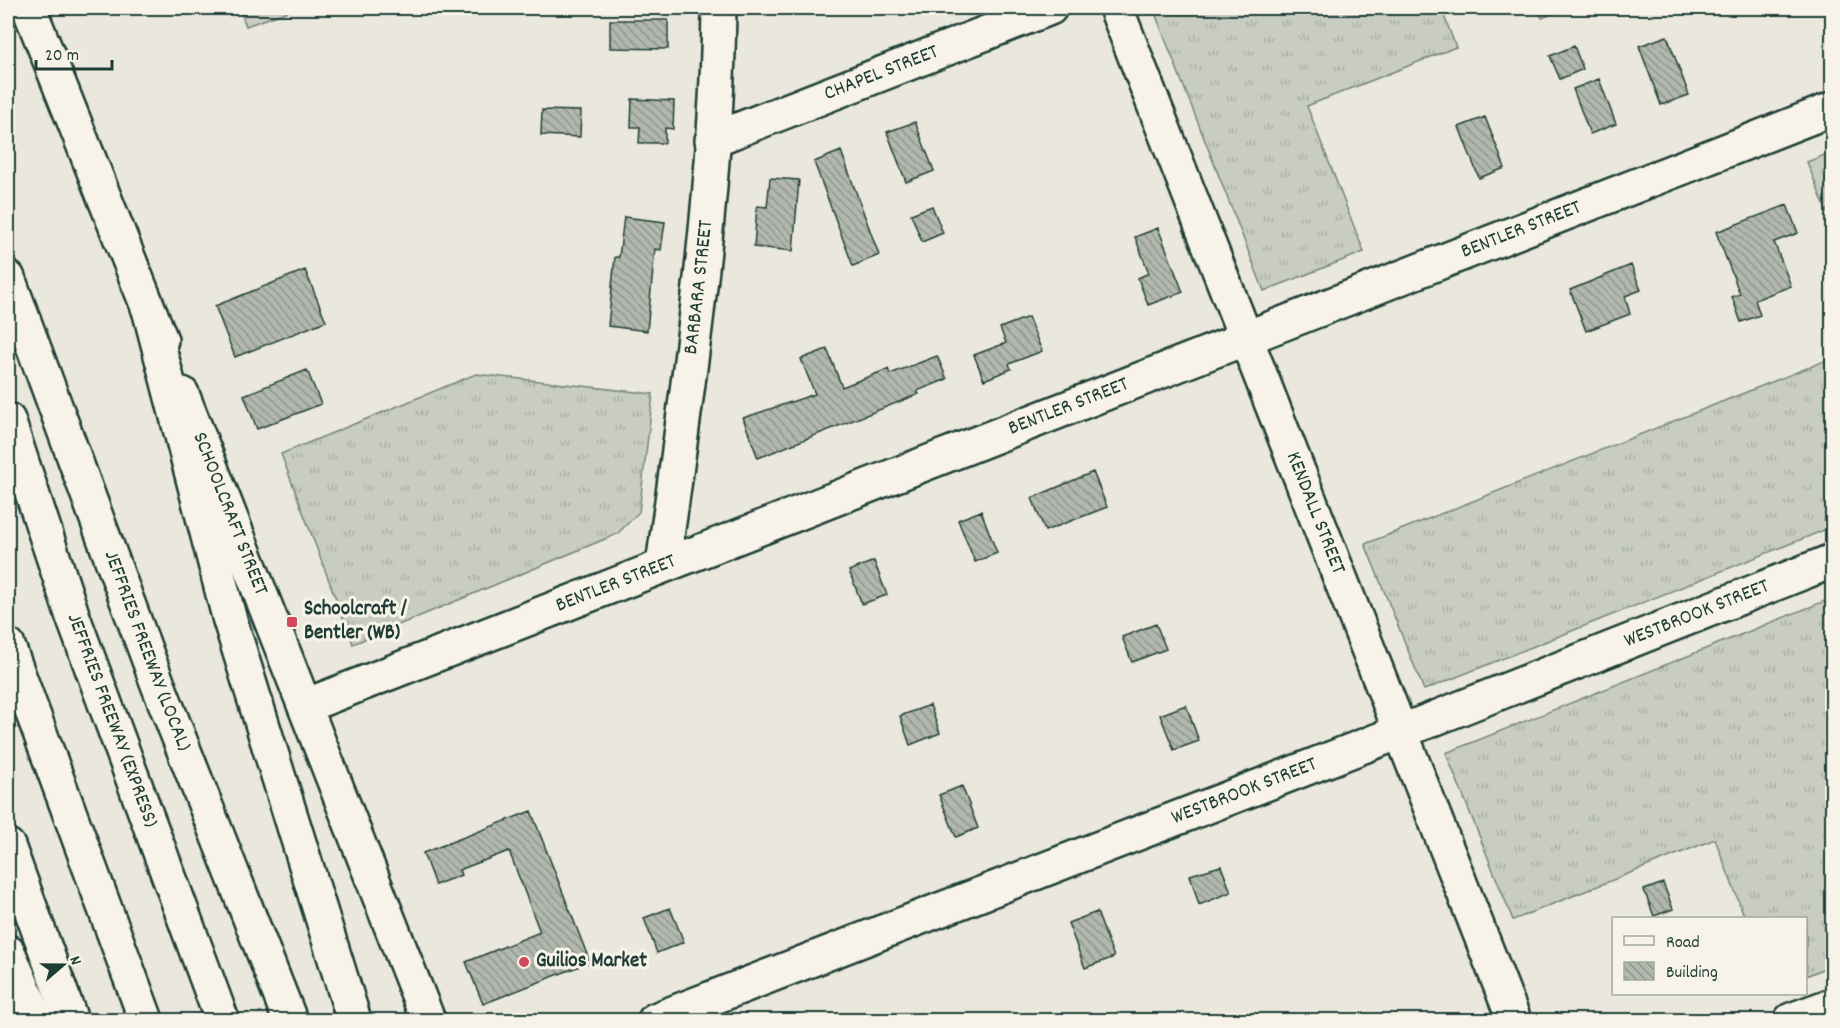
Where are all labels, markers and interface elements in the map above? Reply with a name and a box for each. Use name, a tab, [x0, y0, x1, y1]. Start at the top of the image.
scale bar	[36, 33, 112, 71]
street label: CHAPEL STREET	[820, 38, 944, 110]
text: 20 m	[45, 44, 79, 69]
street label: BENTLER STREET	[1457, 193, 1586, 268]
street label: BARBARA STREET	[677, 218, 722, 356]
street label: BENTLER STREET	[1004, 370, 1134, 444]
street label: SCHOOLCRAFT STREET	[184, 428, 275, 601]
street label: KENDALL STREET	[1277, 448, 1353, 580]
street label: JEFFRIES FREEWAY (LOCAL)	[95, 546, 198, 756]
street label: BENTLER STREET	[552, 547, 681, 621]
street label: WESTBROOK STREET	[1620, 572, 1774, 657]
place label: Schoolcraft / Bentler (WB)	[304, 595, 407, 649]
street label: JEFFRIES FREEWAY (EXPRESS)	[58, 609, 165, 832]
marker: Schoolcraft / Bentler (WB)	[285, 615, 299, 629]
street label: WESTBROOK STREET	[1167, 750, 1322, 834]
legend	[1612, 917, 1807, 995]
text: Road	[1666, 931, 1700, 956]
north arrow	[33, 935, 93, 995]
place label: Guilios Market	[536, 947, 647, 977]
text: N	[63, 953, 87, 968]
marker: Guilios Market	[517, 955, 531, 969]
text: Building	[1666, 961, 1718, 986]

